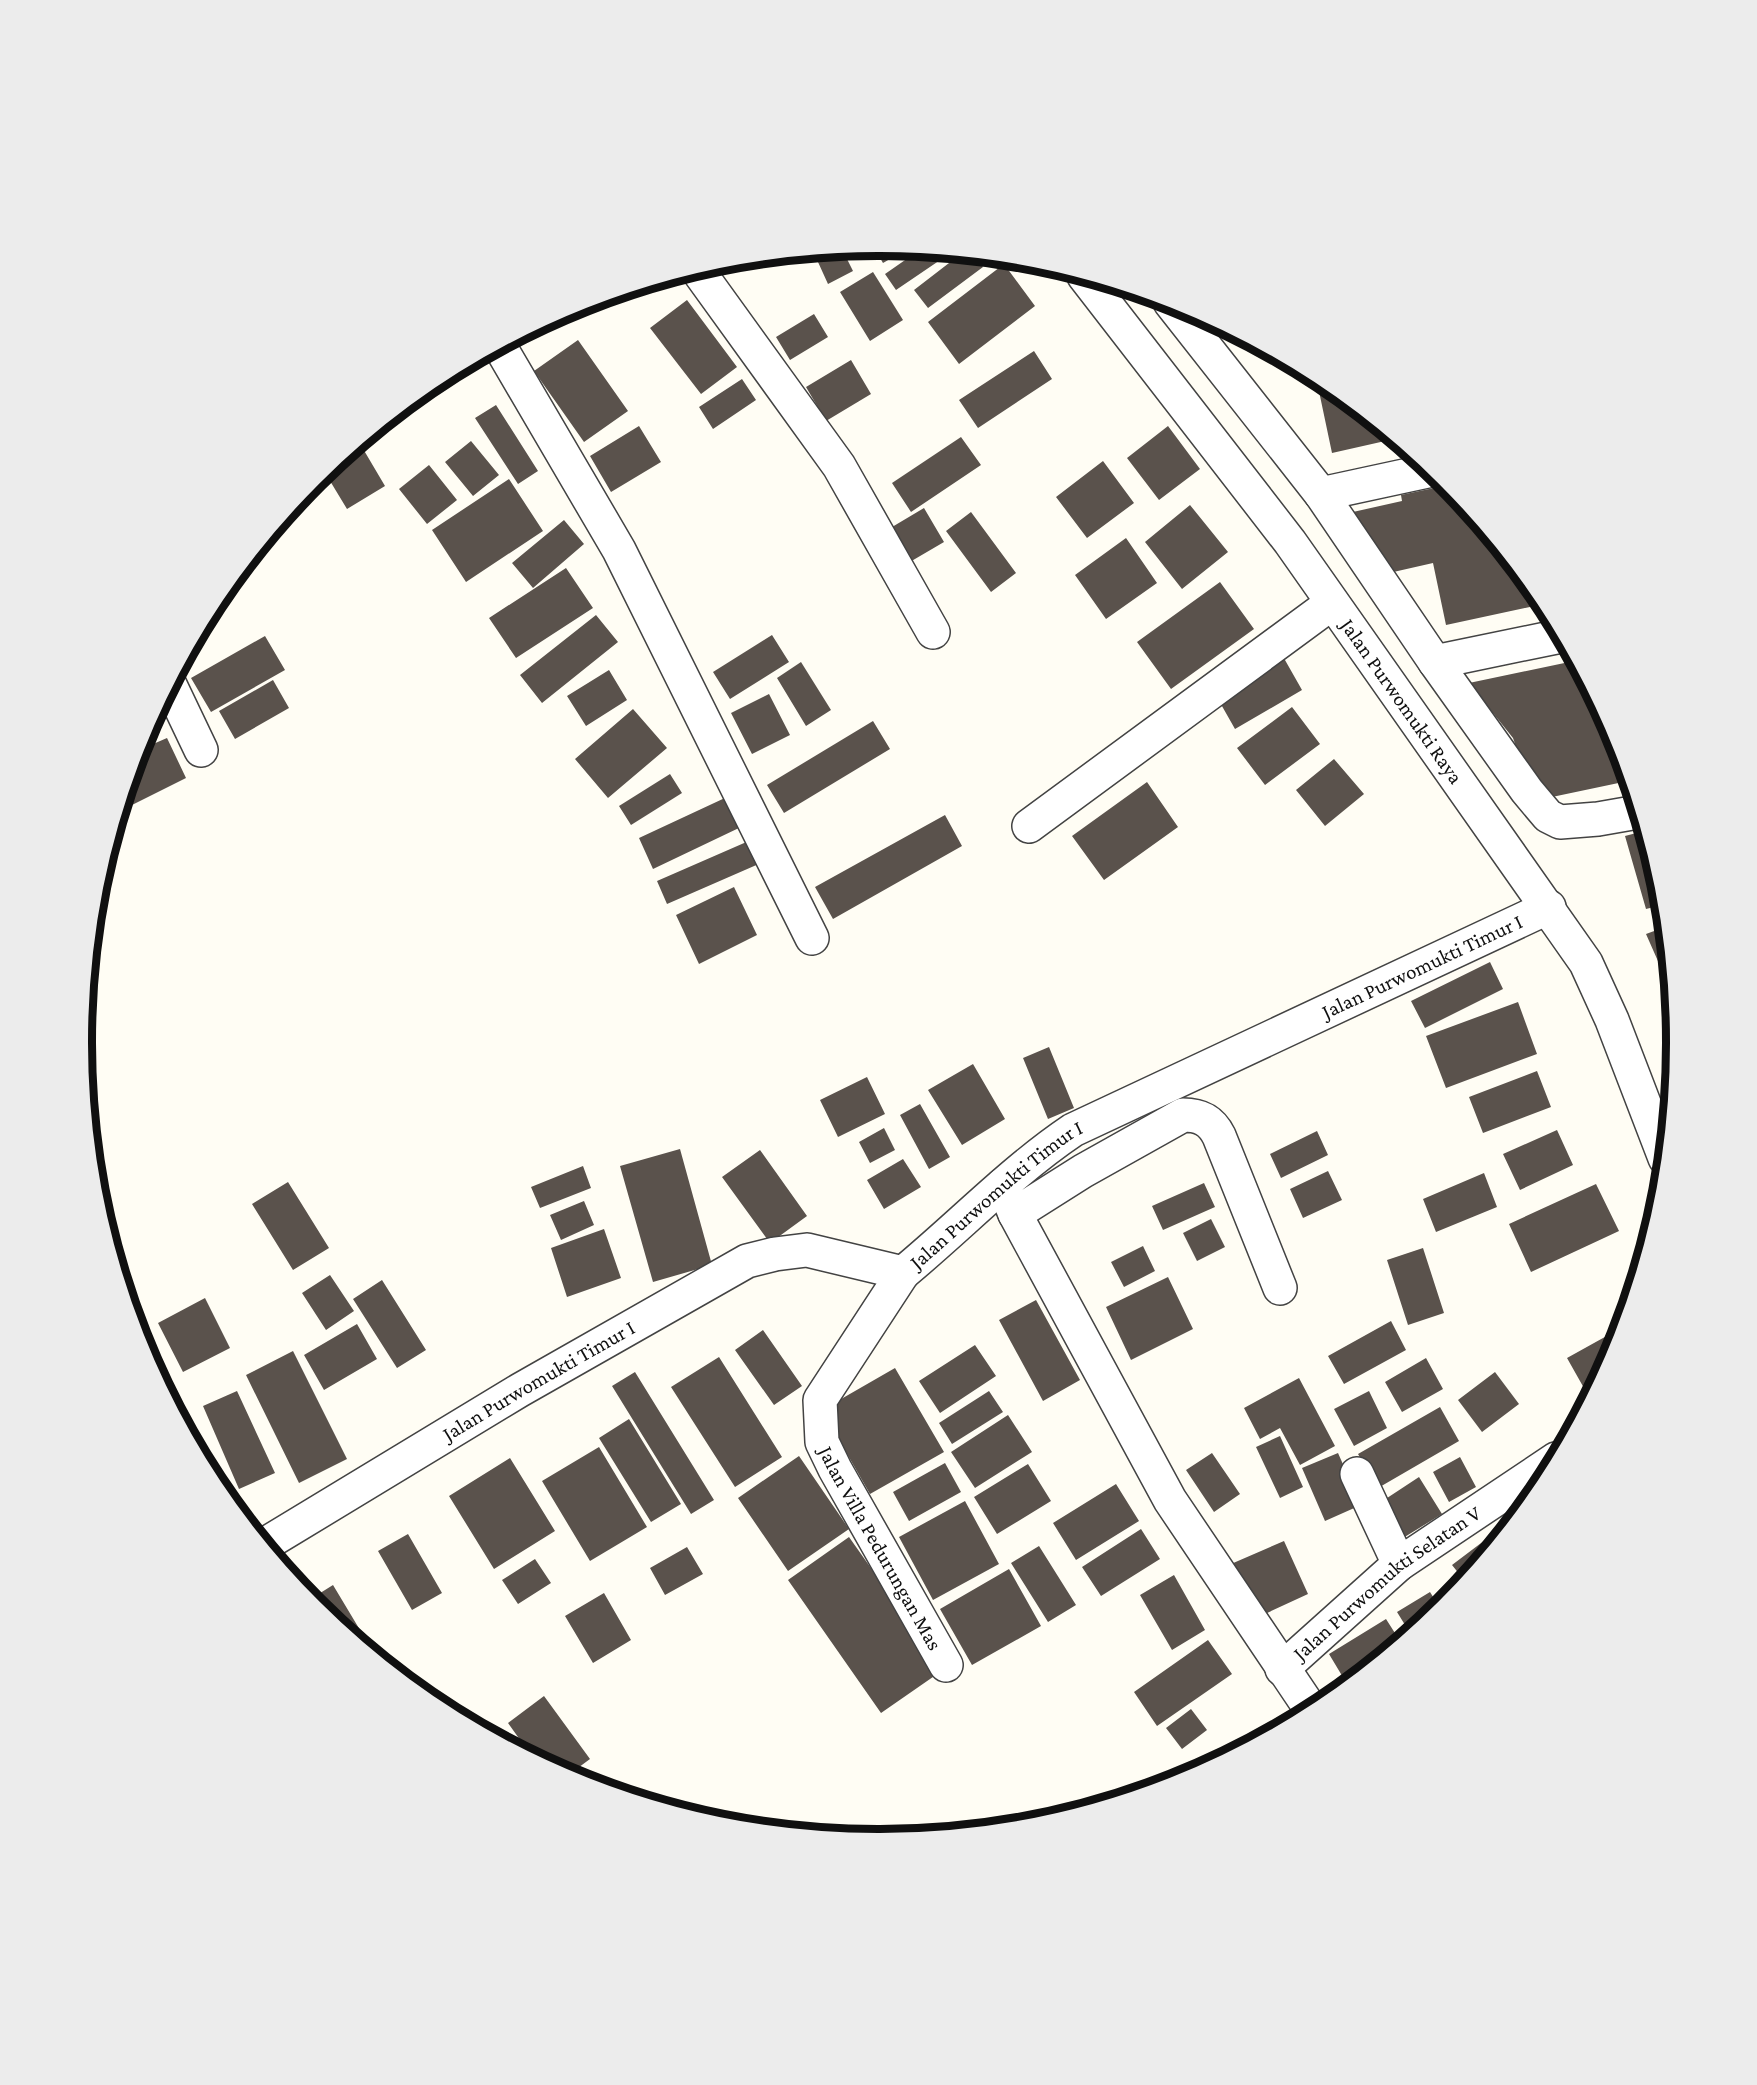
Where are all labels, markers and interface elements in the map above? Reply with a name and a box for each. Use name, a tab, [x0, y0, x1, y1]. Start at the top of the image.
street label: Jalan Purwomukti Raya	[1335, 612, 1468, 789]
street label: Jalan Purwomukti Timur I	[1316, 909, 1526, 1025]
street label: Jalan Purwomukti Timur I	[903, 1115, 1086, 1275]
street label: Jalan Purwomukti Timur I	[436, 1315, 639, 1447]
street label: Jalan Villa Pedurungan Mas	[813, 1441, 947, 1655]
street label: Jalan Purwomukti Selatan V	[1287, 1501, 1485, 1667]

